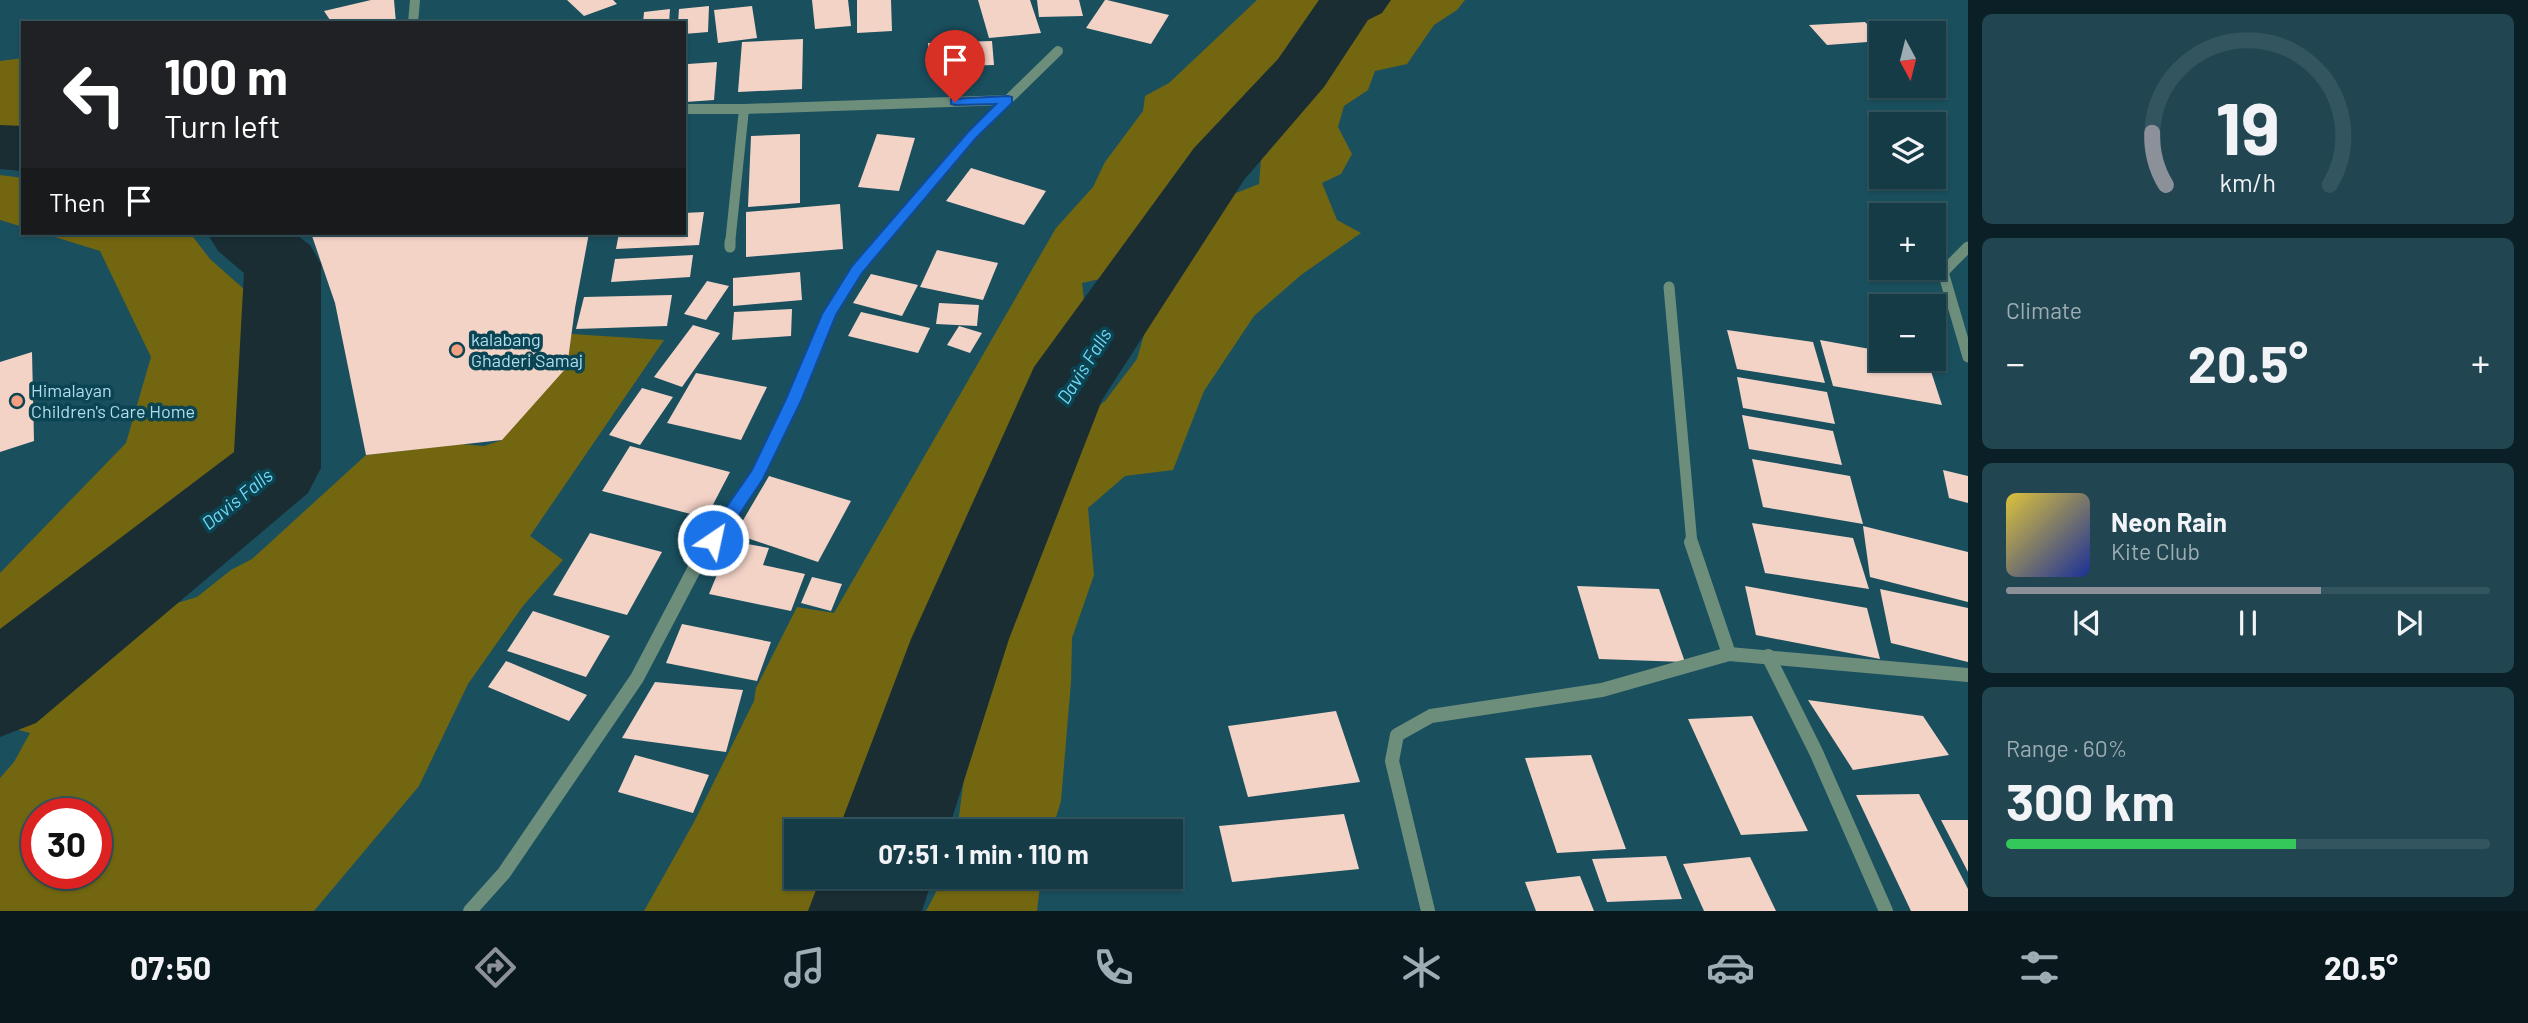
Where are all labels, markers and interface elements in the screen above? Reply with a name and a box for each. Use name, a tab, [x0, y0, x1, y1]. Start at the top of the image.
north arrow	[1869, 21, 1946, 98]
map controls	[1869, 21, 1946, 371]
pin	[925, 30, 985, 102]
icon: arrive	[936, 41, 974, 79]
text: 100 m	[164, 46, 288, 105]
icon: left	[49, 49, 140, 140]
text: 19	[2216, 83, 2280, 171]
text: Turn left	[164, 106, 281, 144]
button: layers	[1869, 112, 1946, 189]
text: km/h	[2220, 167, 2276, 197]
icon: arrive	[120, 182, 158, 220]
text: Then	[49, 186, 106, 217]
button: +	[1869, 203, 1946, 280]
button: −	[1869, 294, 1946, 371]
text: Climate	[2006, 296, 2082, 324]
water label: Davis Falls	[1051, 324, 1116, 408]
place label: kalabang Ghaderi Samaj	[471, 328, 583, 371]
text: 20.5°	[2188, 331, 2308, 393]
text: −	[2006, 339, 2025, 385]
text: +	[2471, 339, 2490, 385]
marker: kalabang Ghaderi Samaj	[449, 342, 465, 358]
place label: Himalayan Children's Care Home	[31, 379, 195, 422]
marker: Himalayan Children's Care Home	[9, 393, 25, 409]
water label: Davis Falls	[197, 463, 277, 534]
position arrow	[676, 503, 750, 577]
text: Neon Rain	[2111, 506, 2227, 537]
text: Kite Club	[2111, 537, 2200, 565]
icon: previous	[2068, 604, 2106, 642]
icon: pause	[2229, 604, 2267, 642]
icon: next	[2390, 604, 2428, 642]
text: Range · 60%	[2006, 734, 2127, 762]
text: 300 km	[2006, 769, 2175, 831]
speed limit sign: 30	[21, 798, 112, 889]
text: 07:51 · 1 min · 110 m	[878, 838, 1089, 869]
icon: directions	[471, 943, 520, 992]
icon: music	[780, 943, 829, 992]
icon: phone	[1089, 943, 1138, 992]
icon: climate	[1397, 943, 1446, 992]
icon: car	[1706, 943, 1755, 992]
icon: filters	[2015, 943, 2064, 992]
text: 07:50	[130, 948, 211, 986]
text: 20.5°	[2324, 948, 2398, 986]

